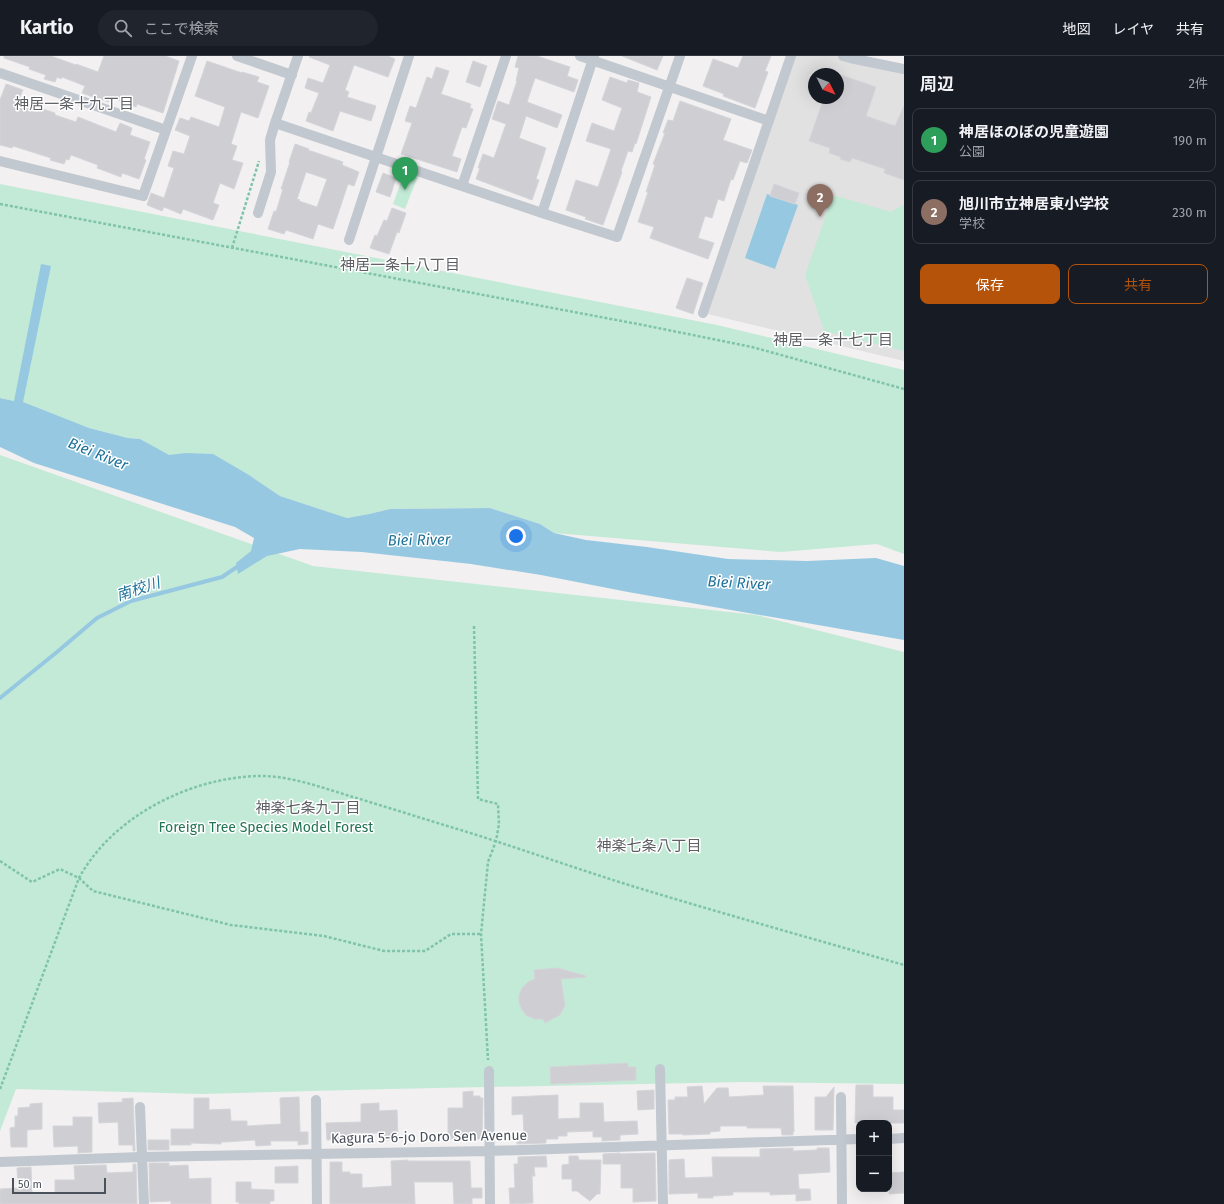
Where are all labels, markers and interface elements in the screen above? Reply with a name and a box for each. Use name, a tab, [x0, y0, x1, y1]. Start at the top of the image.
search box	[98, 10, 378, 46]
text: Kartio	[20, 16, 74, 39]
icon: search	[112, 17, 134, 39]
text: ここで検索	[144, 20, 219, 38]
text: 地図	[1062, 21, 1090, 38]
text: レイヤ	[1112, 21, 1154, 38]
text: 共有	[1176, 21, 1204, 38]
north arrow	[808, 68, 844, 104]
text: 周辺	[920, 74, 954, 95]
text: 2件	[1189, 76, 1208, 91]
district label: 神居一条十九丁目	[14, 95, 134, 113]
text: 神居ほのぼの児童遊園	[959, 123, 1109, 141]
text: 1	[931, 133, 937, 148]
text: 190 m	[1173, 133, 1207, 148]
text: 公園	[959, 144, 985, 159]
pin: 1	[392, 157, 418, 190]
pin: 2	[807, 184, 833, 217]
text: 旭川市立神居東小学校	[959, 195, 1109, 213]
text: 2	[931, 205, 937, 220]
text: 230 m	[1172, 205, 1207, 220]
text: 学校	[959, 216, 985, 231]
district label: 神居一条十八丁目	[340, 256, 460, 274]
button: 保存	[920, 264, 1060, 304]
button: 共有	[1068, 264, 1208, 304]
district label: 神居一条十七丁目	[773, 331, 893, 349]
water label: Biei River	[65, 434, 132, 475]
your location	[506, 526, 526, 546]
water label: Biei River	[387, 530, 452, 550]
water label: Biei River	[707, 572, 772, 594]
water label: 南校川	[114, 573, 164, 605]
district label: 神楽七条九丁目	[255, 799, 361, 817]
park label: Foreign Tree Species Model Forest	[159, 819, 374, 836]
district label: 神楽七条八丁目	[596, 837, 702, 855]
map controls	[856, 1120, 892, 1192]
button: +	[856, 1120, 892, 1156]
street label: Kagura 5-6-jo Doro Sen Avenue	[331, 1127, 527, 1147]
button: −	[856, 1156, 892, 1192]
scale bar	[12, 1176, 106, 1195]
text: 50 m	[18, 1178, 42, 1191]

